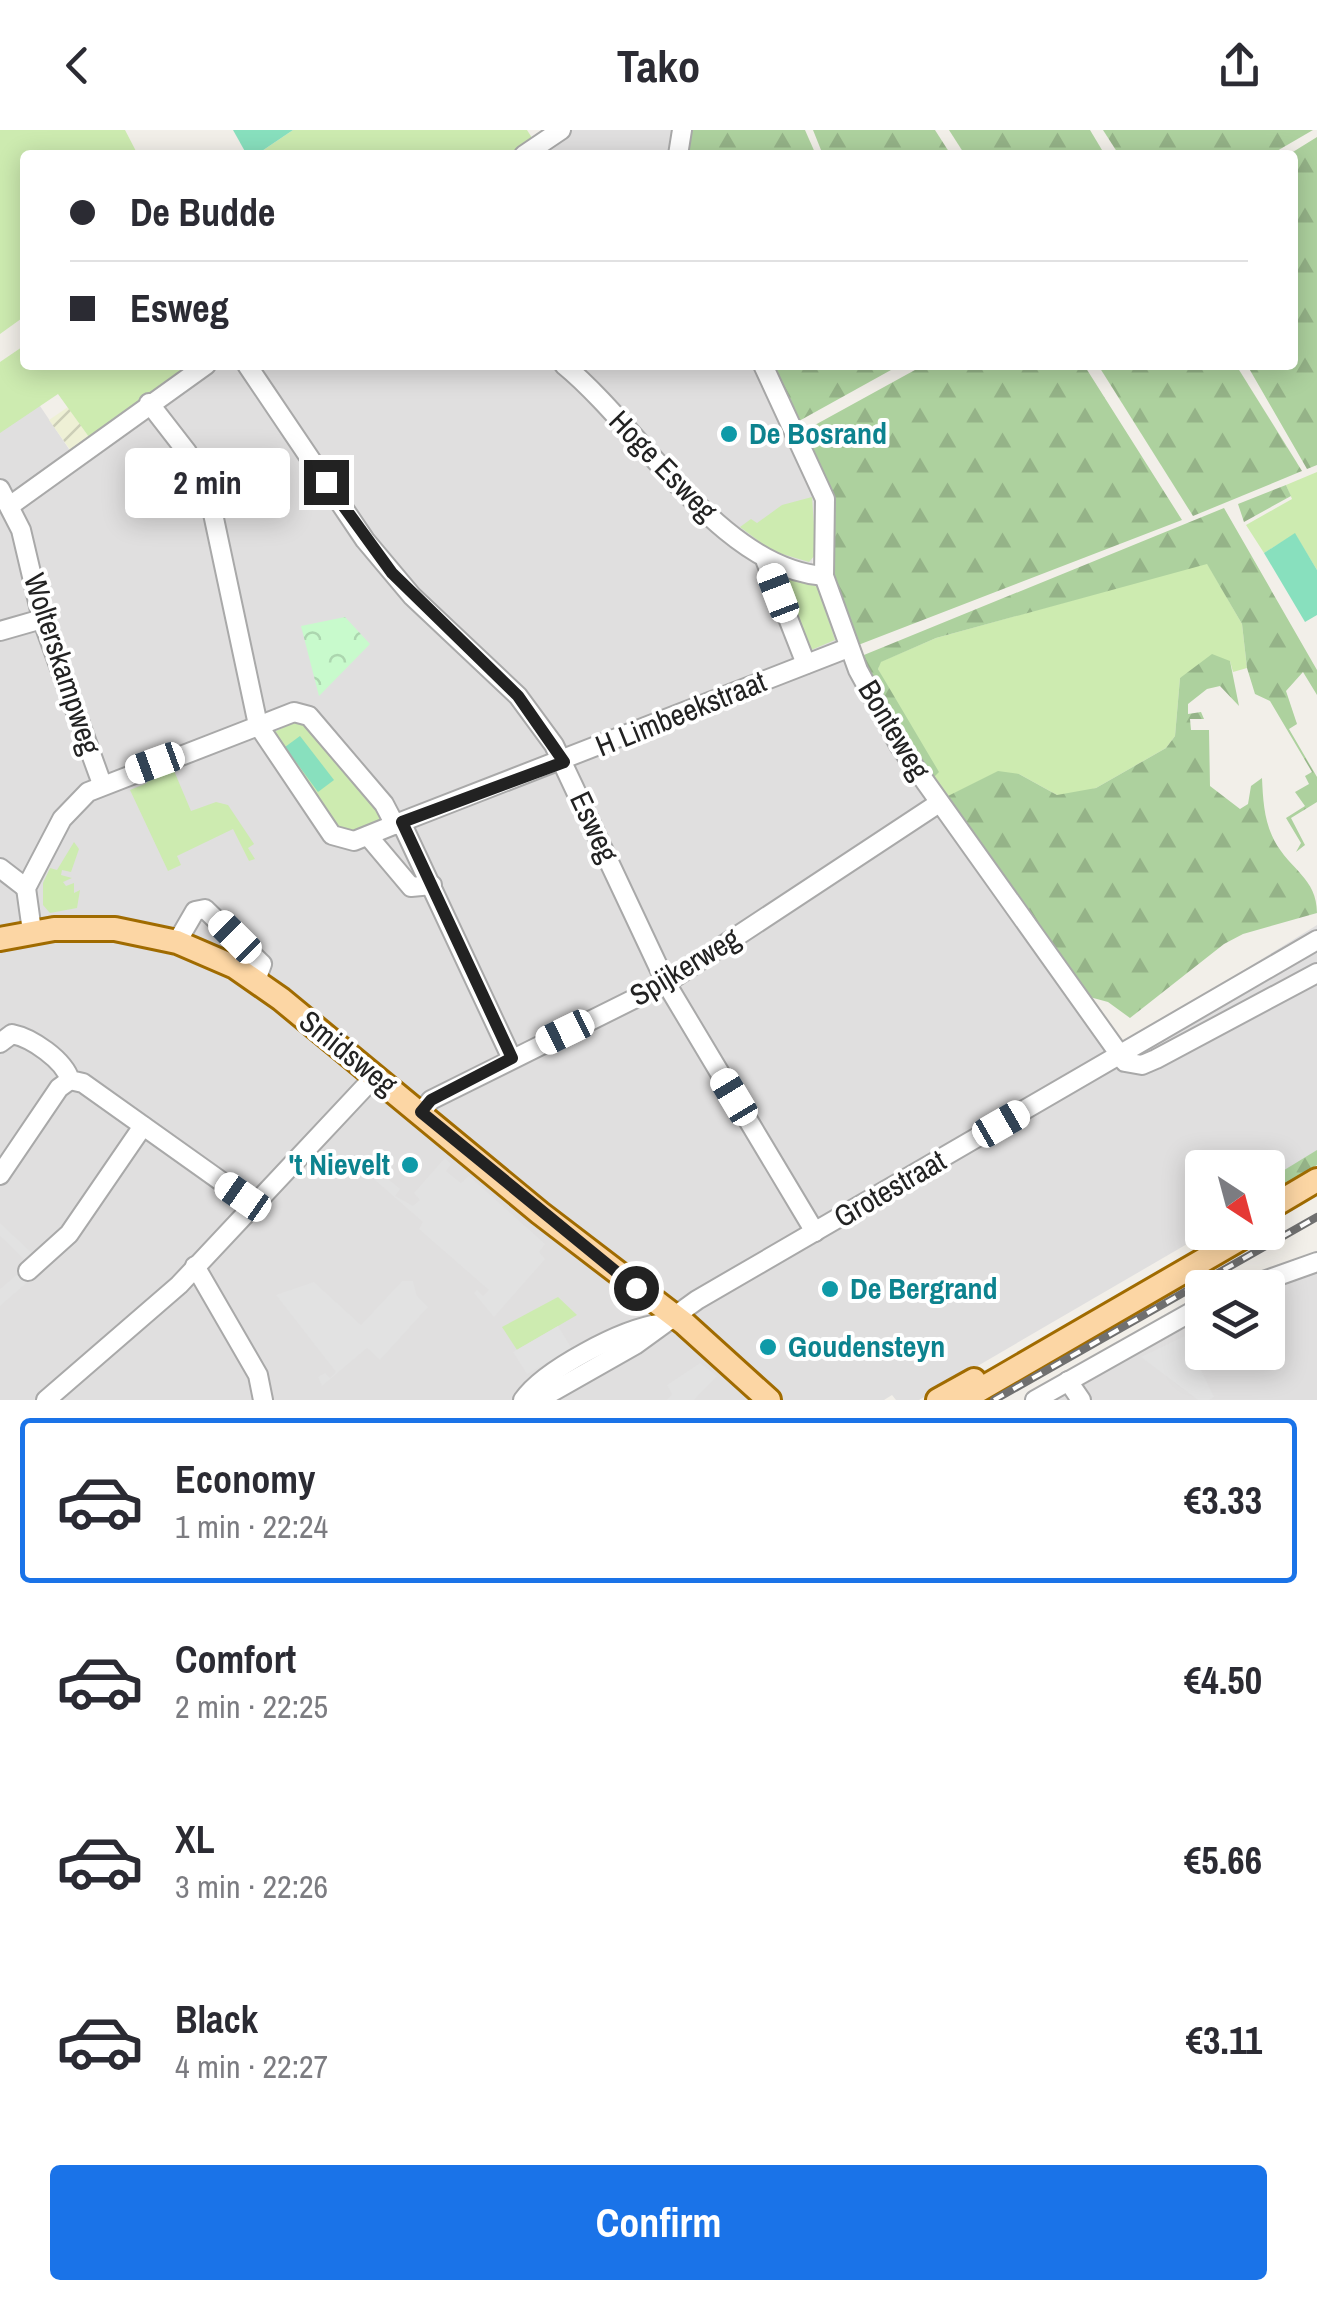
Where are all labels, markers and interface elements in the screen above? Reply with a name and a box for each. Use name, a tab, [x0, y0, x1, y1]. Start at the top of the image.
text: Tako	[617, 35, 700, 96]
icon: back	[50, 38, 105, 93]
icon: share	[1212, 38, 1267, 93]
text: De Budde	[130, 187, 275, 238]
text: Esweg	[130, 283, 229, 334]
street label: Hoge Esweg	[601, 401, 727, 530]
place label: De Bosrand	[749, 413, 887, 453]
marker: De Bosrand	[718, 423, 740, 445]
callout: 2 min	[126, 447, 291, 517]
route end	[304, 460, 349, 505]
text: 2 min	[173, 461, 242, 504]
car	[753, 560, 803, 626]
street label: Wolterskampweg	[15, 568, 111, 760]
street label: H Limbeekstraat	[589, 661, 772, 765]
street label: Bonteweg	[850, 672, 940, 787]
car	[122, 739, 188, 787]
street label: Esweg	[561, 785, 629, 869]
car	[203, 905, 267, 969]
street label: Spijkerweg	[622, 918, 747, 1015]
street label: Smidsweg	[291, 1001, 406, 1104]
car	[531, 1005, 599, 1059]
car	[706, 1064, 762, 1130]
car	[968, 1096, 1034, 1152]
street label: Grotestraat	[826, 1140, 953, 1236]
place label: 't Nievelt	[288, 1144, 390, 1184]
north arrow	[1185, 1150, 1285, 1250]
map controls	[1185, 1150, 1285, 1370]
marker: 't Nievelt	[399, 1154, 421, 1176]
car	[210, 1168, 276, 1226]
route start	[614, 1266, 659, 1311]
place label: De Bergrand	[850, 1268, 998, 1308]
button: layers	[1185, 1270, 1285, 1370]
marker: De Bergrand	[819, 1278, 841, 1300]
place label: Goudensteyn	[788, 1326, 945, 1366]
marker: Goudensteyn	[757, 1336, 779, 1358]
text: Economy	[175, 1454, 315, 1505]
icon: car	[55, 1456, 145, 1546]
text: €3.33	[1184, 1475, 1262, 1526]
text: 1 min · 22:24	[175, 1505, 328, 1548]
text: Comfort	[175, 1634, 296, 1685]
icon: car	[55, 1636, 145, 1726]
text: €4.50	[1184, 1655, 1262, 1706]
text: 2 min · 22:25	[175, 1685, 328, 1728]
text: XL	[175, 1814, 215, 1865]
icon: car	[55, 1816, 145, 1906]
text: €5.66	[1184, 1835, 1262, 1886]
text: 3 min · 22:26	[175, 1865, 328, 1908]
text: Black	[175, 1994, 258, 2045]
icon: car	[55, 1996, 145, 2086]
text: €3.11	[1186, 2015, 1262, 2066]
text: 4 min · 22:27	[175, 2045, 328, 2088]
button: Confirm	[50, 2165, 1267, 2280]

